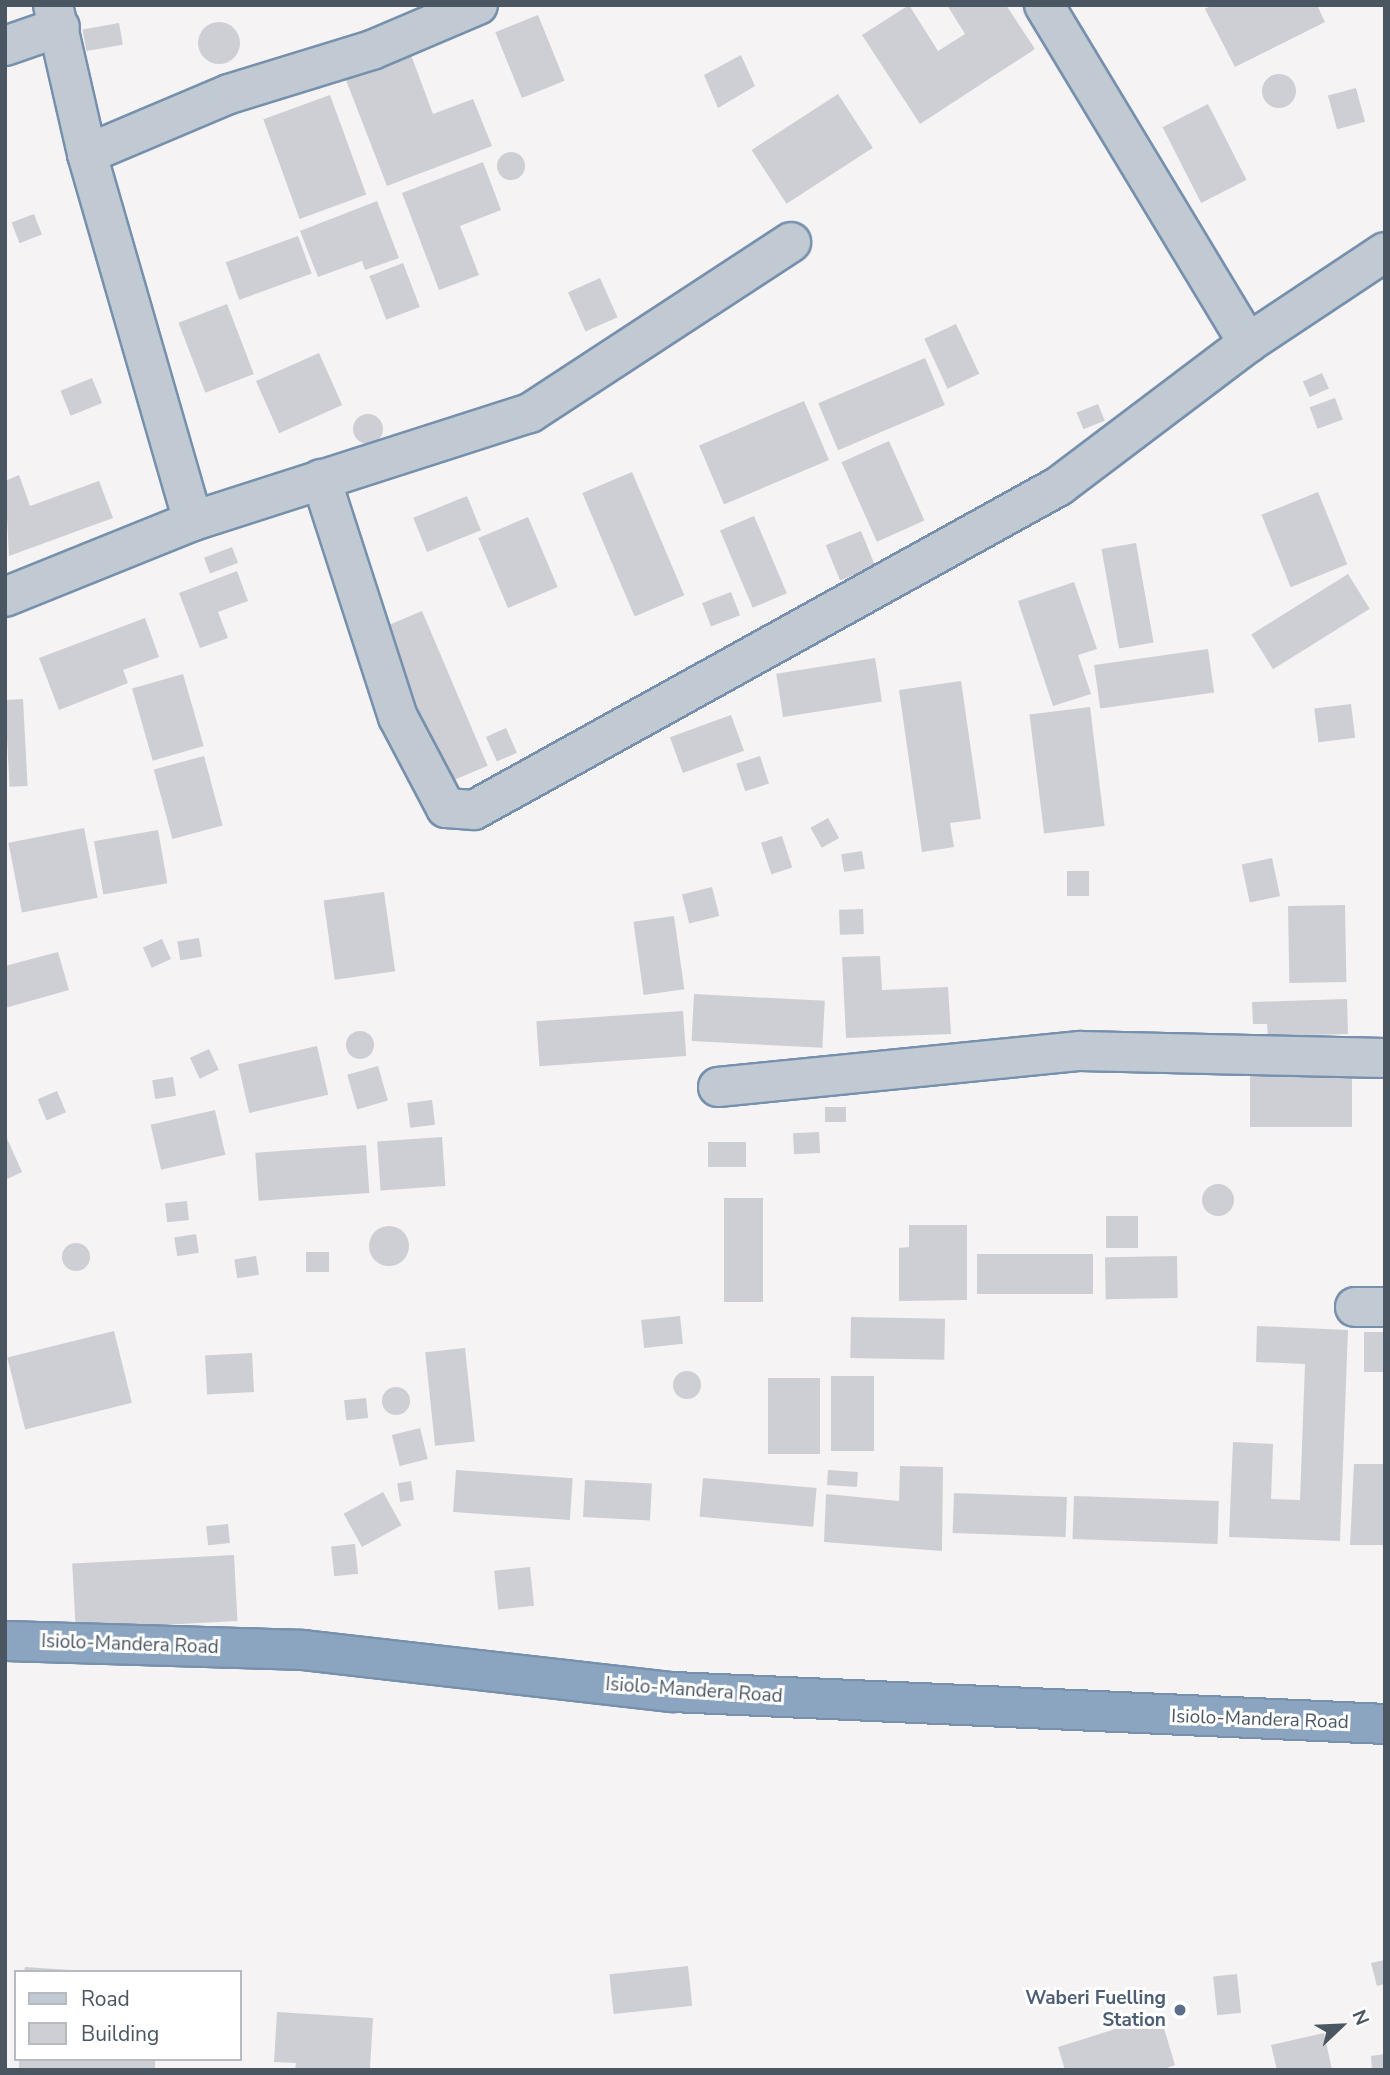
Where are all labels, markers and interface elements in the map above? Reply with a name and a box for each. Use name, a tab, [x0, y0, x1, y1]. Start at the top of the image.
street label: Isiolo-Mandera Road	[41, 1631, 219, 1659]
street label: Isiolo-Mandera Road	[605, 1673, 783, 1709]
street label: Isiolo-Mandera Road	[1171, 1706, 1349, 1734]
legend	[14, 1970, 242, 2061]
text: Road	[81, 1985, 130, 2013]
place label: Waberi Fuelling Station	[1025, 1988, 1166, 2032]
north arrow	[1306, 1991, 1376, 2061]
marker: Waberi Fuelling Station	[1172, 2002, 1188, 2018]
text: N	[1346, 2006, 1375, 2029]
text: Building	[81, 2020, 159, 2048]

